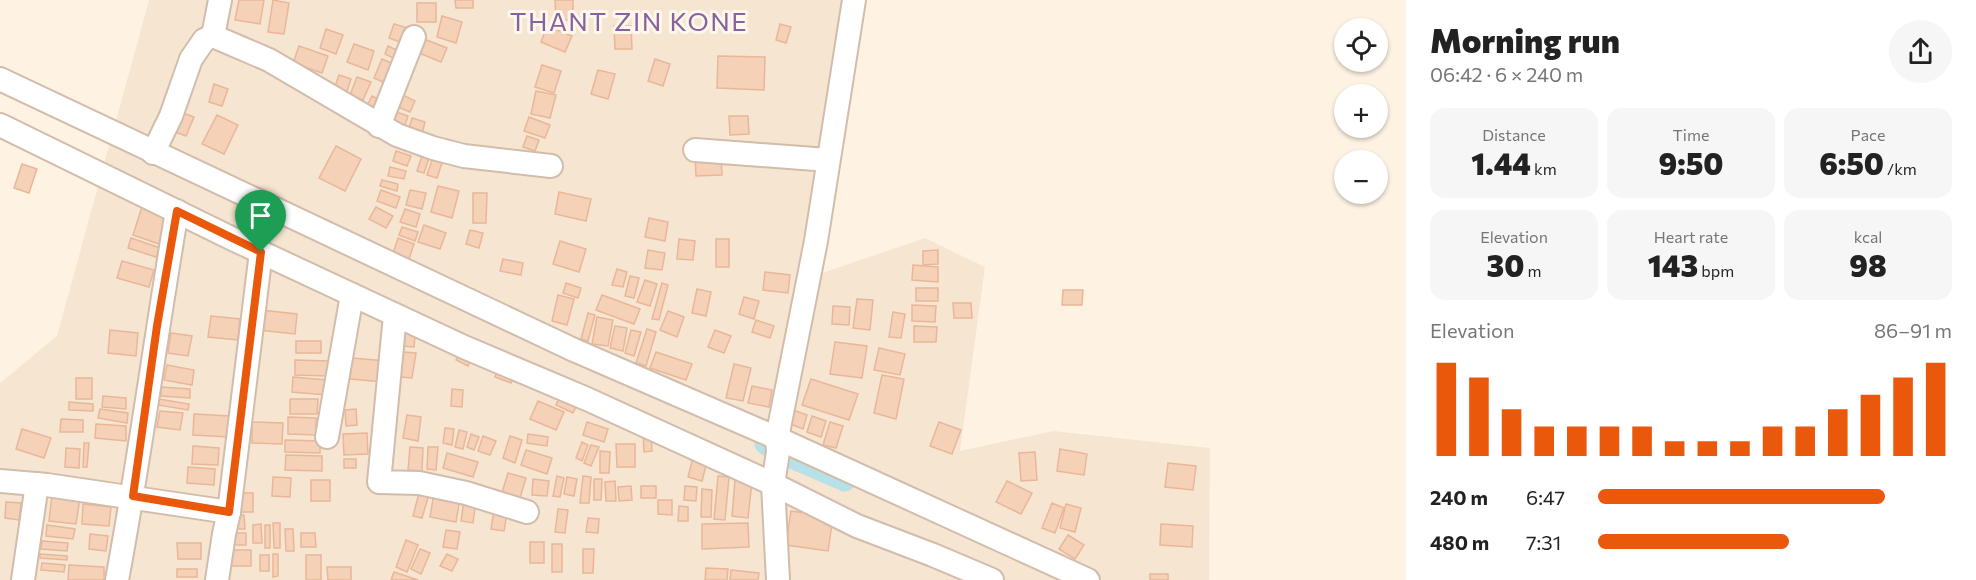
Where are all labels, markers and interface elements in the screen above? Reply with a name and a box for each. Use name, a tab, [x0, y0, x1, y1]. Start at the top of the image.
district label: THANT ZIN KONE	[510, 5, 748, 36]
map controls	[1334, 18, 1388, 204]
button: locate	[1334, 18, 1388, 72]
text: Morning run	[1430, 19, 1620, 60]
button: share	[1889, 20, 1952, 83]
text: 06:42 · 6 × 240 m	[1430, 62, 1583, 86]
button: +	[1334, 84, 1388, 138]
text: Distance	[1482, 125, 1546, 144]
text: Time	[1673, 125, 1709, 144]
text: Pace	[1851, 125, 1885, 144]
text: 1.44	[1471, 144, 1531, 181]
text: 9:50	[1659, 144, 1723, 181]
text: 6:50	[1819, 144, 1884, 181]
button: −	[1334, 150, 1388, 204]
text: km	[1531, 159, 1557, 178]
text: /km	[1884, 159, 1917, 178]
pin	[235, 190, 286, 252]
icon: arrive	[244, 199, 277, 232]
text: Elevation	[1480, 227, 1548, 246]
text: Heart rate	[1654, 227, 1728, 246]
text: kcal	[1854, 227, 1882, 246]
text: 30	[1487, 246, 1524, 283]
text: 143	[1648, 246, 1698, 283]
text: 98	[1849, 246, 1887, 283]
text: m	[1524, 261, 1541, 280]
text: bpm	[1698, 261, 1734, 280]
text: Elevation	[1430, 318, 1515, 342]
text: 86–91 m	[1874, 318, 1952, 342]
text: 240 m	[1430, 485, 1488, 509]
text: 6:47	[1526, 485, 1565, 509]
text: 480 m	[1430, 530, 1489, 554]
text: 7:31	[1526, 530, 1561, 554]

